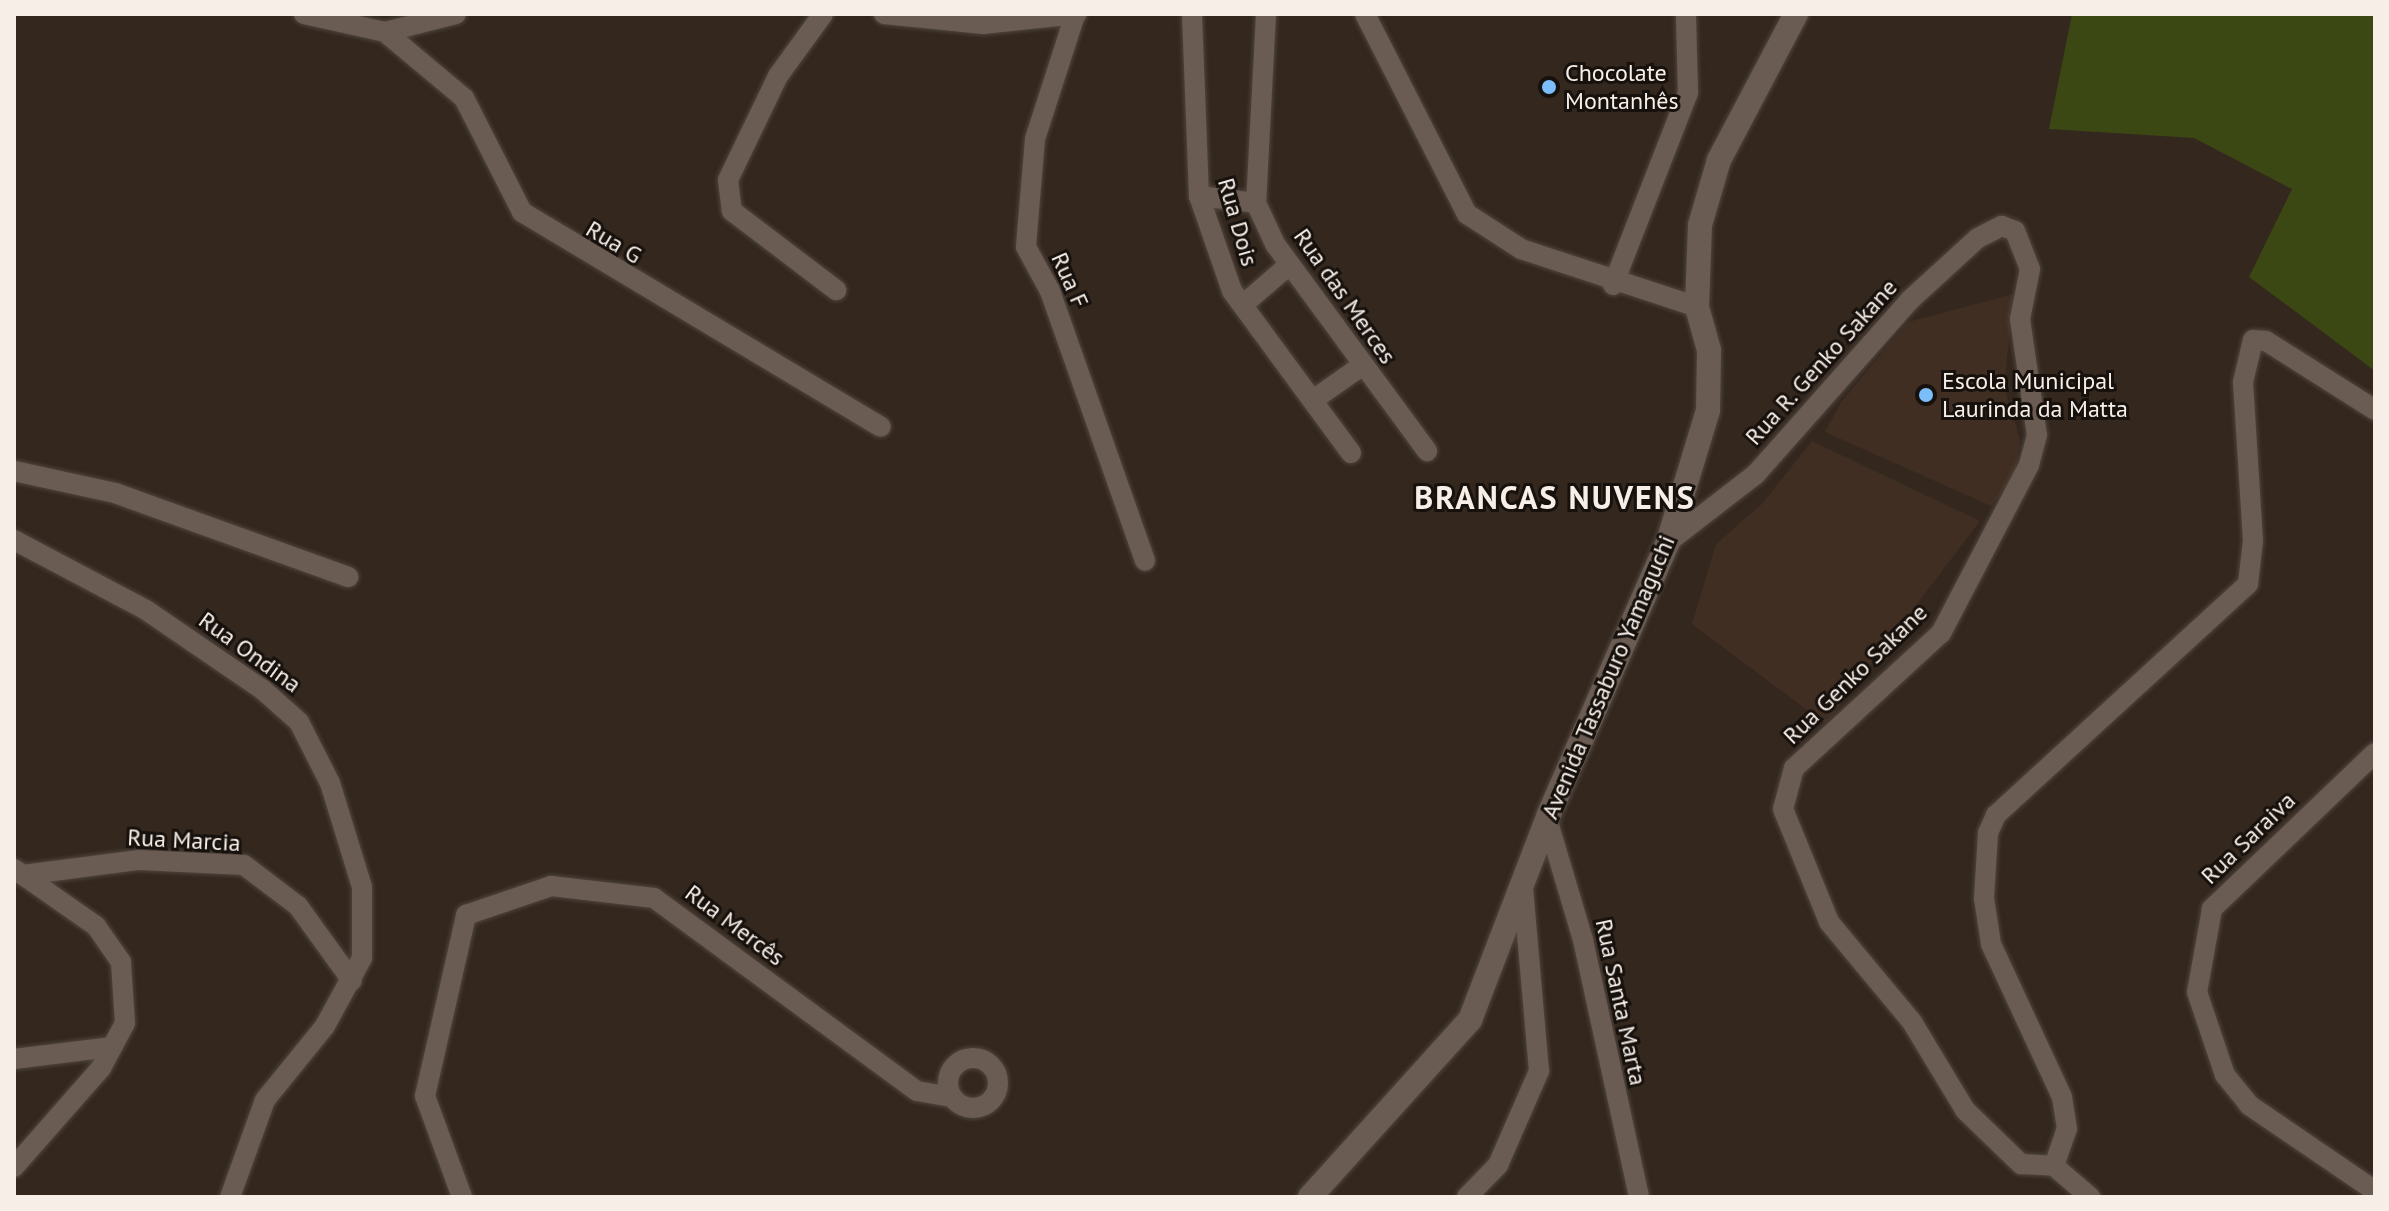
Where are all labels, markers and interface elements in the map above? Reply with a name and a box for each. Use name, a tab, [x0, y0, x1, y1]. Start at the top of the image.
place label: Chocolate Montanhês	[1565, 59, 1679, 115]
marker: Chocolate Montanhês	[1540, 78, 1558, 96]
street label: Rua Dois	[1212, 175, 1264, 269]
street label: Rua G	[581, 214, 647, 270]
street label: Rua das Merces	[1288, 223, 1402, 369]
street label: Rua F	[1045, 248, 1095, 312]
street label: Rua R. Genko Sakane	[1738, 272, 1904, 452]
place label: Escola Municipal Laurinda da Matta	[1942, 367, 2128, 423]
marker: Escola Municipal Laurinda da Matta	[1917, 386, 1935, 404]
district label: BRANCAS NUVENS	[1414, 478, 1696, 516]
street label: Avenida Tassaburo Yamaguchi	[1535, 530, 1681, 824]
street label: Rua Genko Sakane	[1777, 598, 1933, 750]
street label: Rua Ondina	[193, 605, 307, 699]
street label: Rua Saraiva	[2195, 786, 2301, 890]
street label: Rua Marcia	[127, 823, 241, 857]
street label: Rua Mercês	[680, 878, 790, 972]
street label: Rua Santa Marta	[1589, 916, 1653, 1088]

